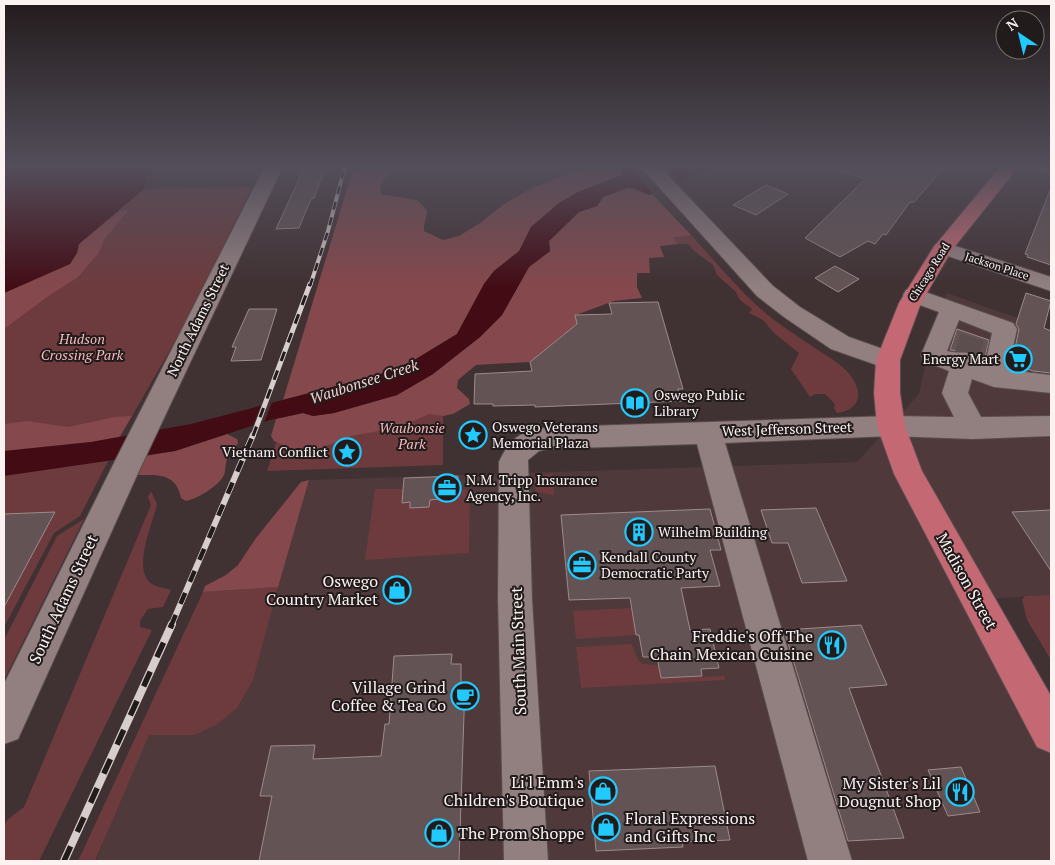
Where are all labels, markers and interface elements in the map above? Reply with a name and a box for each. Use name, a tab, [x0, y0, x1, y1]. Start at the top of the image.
north arrow	[995, 10, 1045, 60]
text: N	[1002, 13, 1022, 35]
street label: Chicago Road	[905, 240, 953, 304]
street label: Jackson Place	[963, 249, 1031, 283]
street label: North Adams Street	[162, 260, 233, 379]
park label: Hudson Crossing Park	[41, 329, 124, 364]
supermarket icon: Energy Mart	[1003, 344, 1033, 374]
place label: Energy Mart	[923, 349, 1000, 368]
water label: Waubonsee Creek	[307, 354, 421, 408]
place label: Oswego Public Library	[654, 385, 745, 420]
library icon: Oswego Public Library	[620, 388, 650, 418]
place label: Oswego Veterans Memorial Plaza	[492, 417, 598, 452]
street label: West Jefferson Street	[722, 417, 853, 440]
park label: Waubonsie Park	[379, 418, 446, 453]
place icon: Oswego Veterans Memorial Plaza	[458, 420, 488, 450]
place icon: Vietnam Conflict	[332, 437, 362, 467]
place label: Vietnam Conflict	[222, 442, 329, 461]
place label: N.M. Tripp Insurance Agency, Inc.	[466, 470, 598, 505]
office icon: N.M. Tripp Insurance Agency, Inc.	[432, 473, 462, 503]
building icon: Wilhelm Building	[624, 517, 654, 547]
place label: Wilhelm Building	[658, 522, 768, 541]
street label: Madison Street	[931, 529, 1003, 633]
street label: South Adams Street	[23, 531, 103, 667]
place label: Kendall County Democratic Party	[601, 547, 710, 582]
office icon: Kendall County Democratic Party	[567, 550, 597, 580]
place label: Oswego Country Market	[266, 570, 378, 610]
shop icon: Oswego Country Market	[382, 575, 412, 605]
street label: South Main Street	[505, 586, 531, 716]
place label: Freddie's Off The Chain Mexican Cuisine	[650, 625, 813, 665]
restaurant icon: Freddie's Off The Chain Mexican Cuisine	[817, 630, 847, 660]
place label: Village Grind Coffee & Tea Co	[331, 676, 446, 716]
cafe icon: Village Grind Coffee & Tea Co	[450, 681, 480, 711]
place label: Li'l Emm's Children's Boutique	[444, 771, 584, 811]
place label: My Sister's Lil Dougnut Shop	[839, 772, 941, 812]
shop icon: Li'l Emm's Children's Boutique	[588, 776, 618, 806]
restaurant icon: My Sister's Lil Dougnut Shop	[945, 777, 975, 807]
place label: Floral Expressions and Gifts Inc	[625, 807, 755, 847]
shop icon: Floral Expressions and Gifts Inc	[591, 812, 621, 842]
shop icon: The Prom Shoppe	[424, 818, 454, 848]
place label: The Prom Shoppe	[458, 822, 584, 844]

